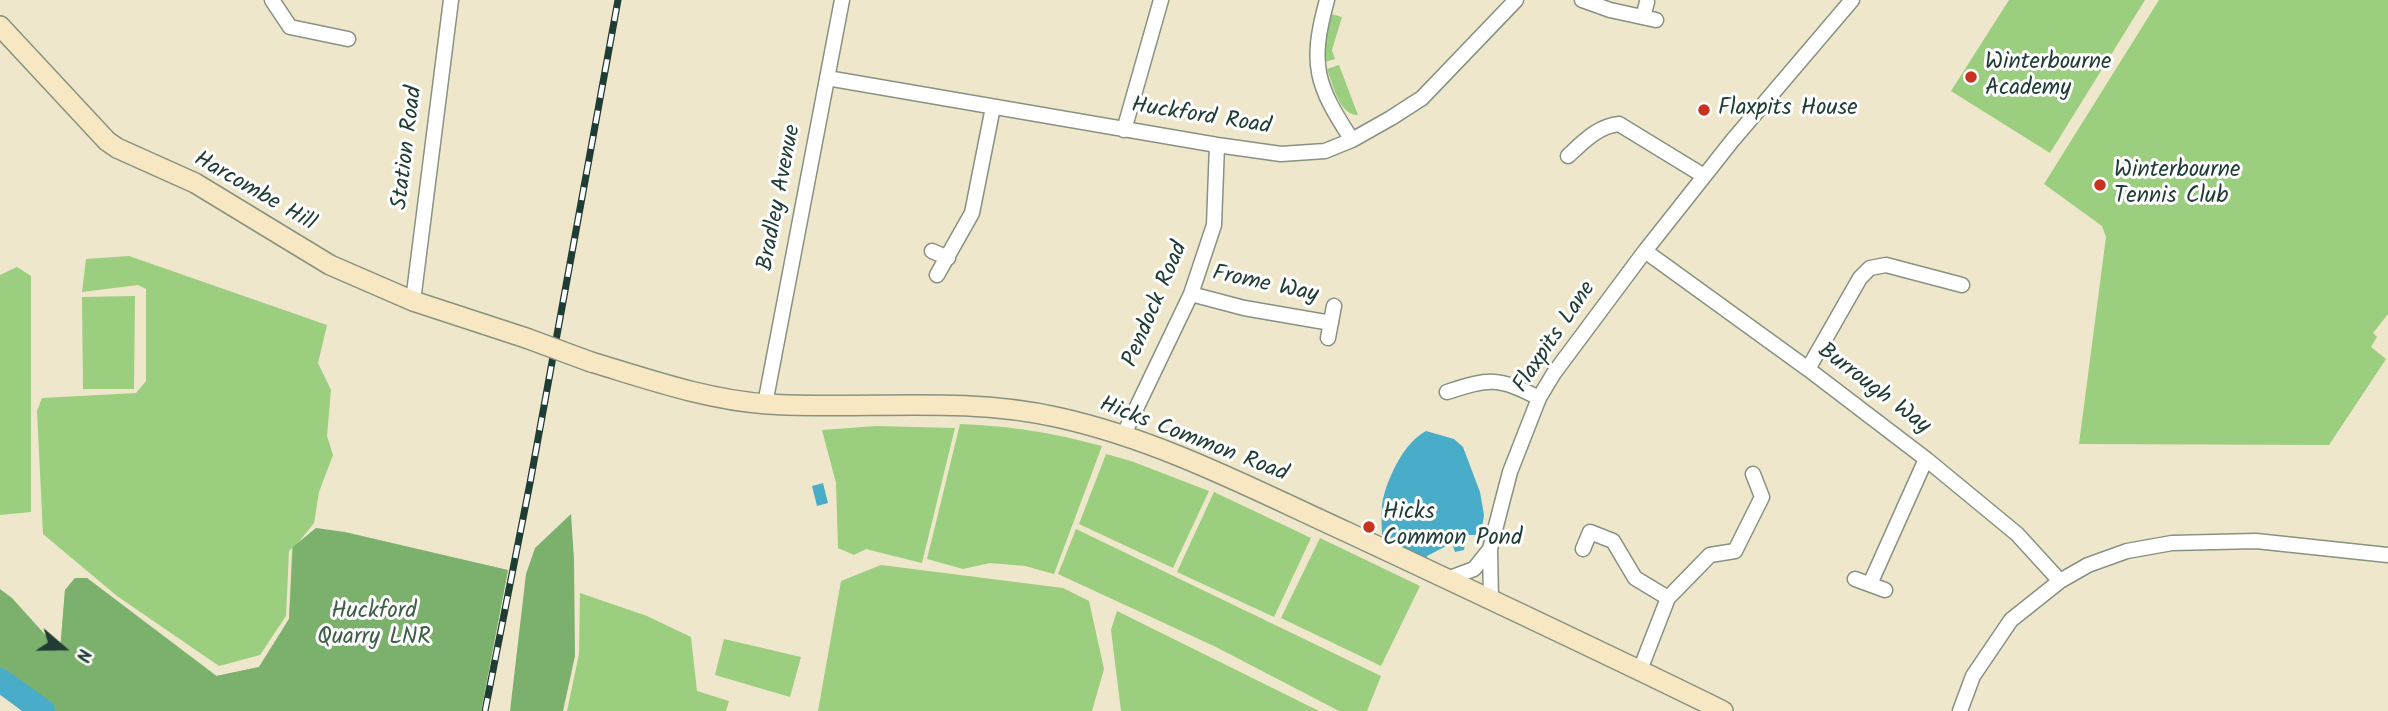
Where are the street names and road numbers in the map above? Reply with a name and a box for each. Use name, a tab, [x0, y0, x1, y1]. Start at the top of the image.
street label: Station Road	[388, 85, 430, 211]
street label: Huckford Road	[1129, 93, 1273, 143]
street label: Bradley Avenue	[753, 123, 809, 273]
street label: Harcombe Hill	[188, 147, 320, 239]
street label: Pendock Road	[1118, 238, 1196, 372]
street label: Frome Way	[1210, 261, 1320, 311]
street label: Flaxpits Lane	[1509, 277, 1603, 399]
street label: Burrough Way	[1811, 339, 1935, 441]
street label: Hicks Common Road	[1095, 392, 1291, 490]

